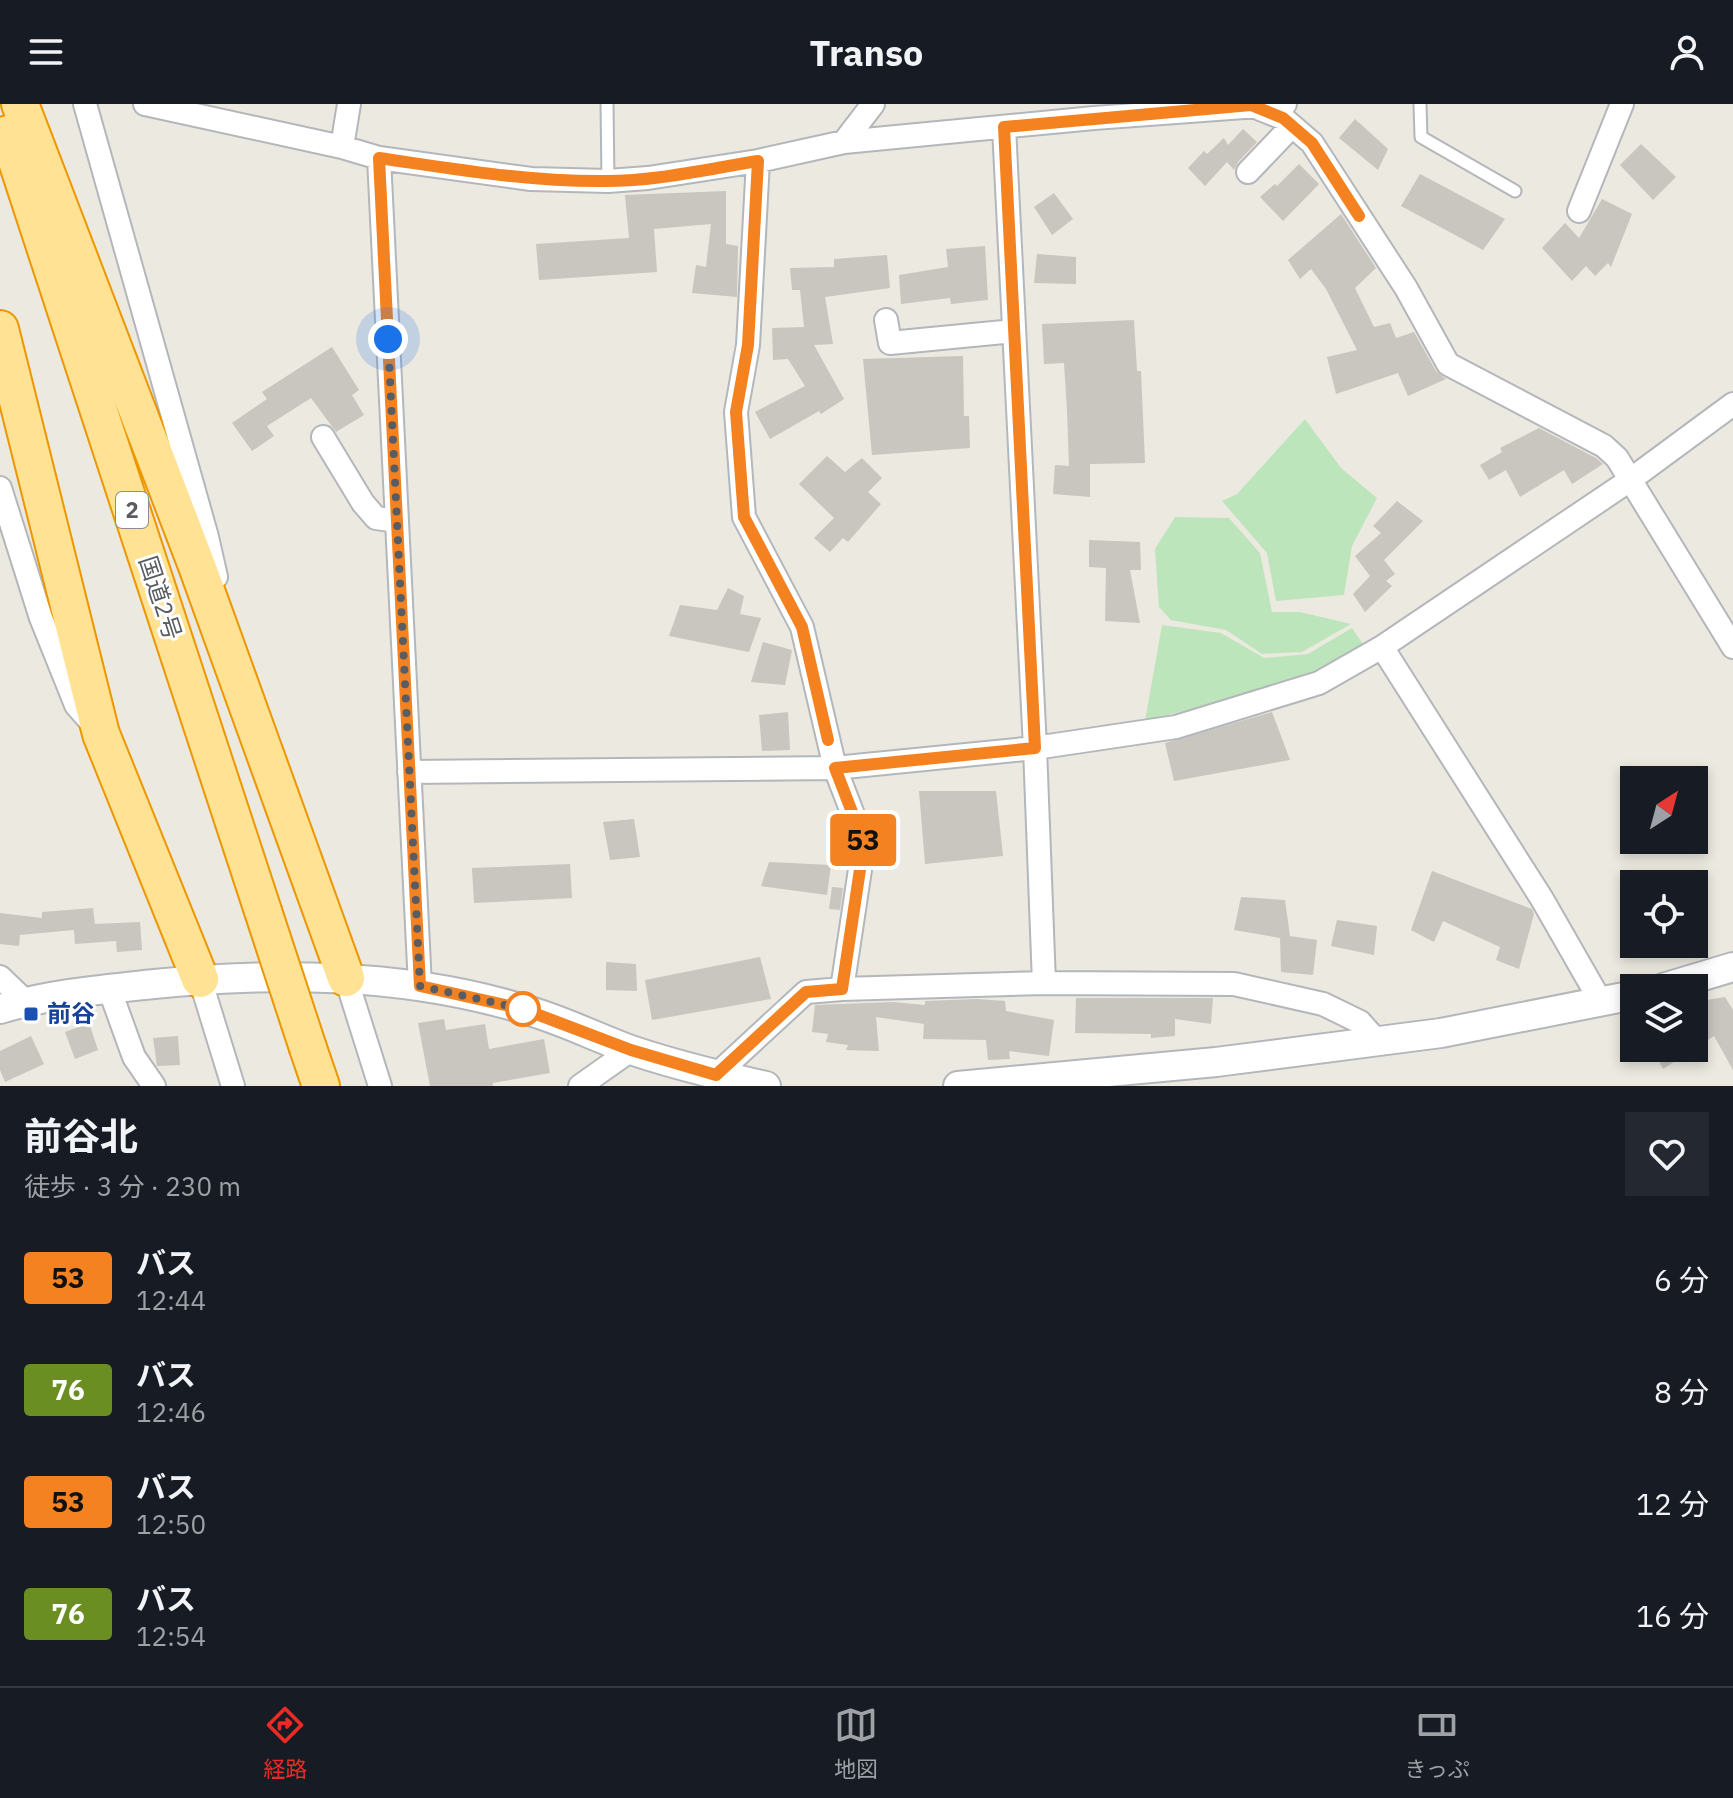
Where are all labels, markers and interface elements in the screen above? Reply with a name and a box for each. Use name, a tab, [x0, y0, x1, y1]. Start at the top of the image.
text: Transo	[810, 29, 923, 76]
icon: menu	[24, 30, 68, 74]
icon: person	[1665, 30, 1709, 74]
your location	[368, 319, 408, 359]
road number: 2	[116, 492, 148, 528]
street label: 国道2号	[132, 552, 190, 644]
north arrow	[1620, 766, 1708, 854]
map controls	[1620, 766, 1708, 1062]
line badge: 53	[827, 814, 899, 866]
text: 53	[846, 821, 880, 858]
button: locate	[1620, 870, 1708, 958]
button: layers	[1620, 974, 1708, 1062]
unlabelled marker	[506, 992, 540, 1026]
place label: 前谷	[47, 997, 95, 1029]
marker: 前谷	[22, 1005, 40, 1023]
text: 前谷北	[24, 1111, 138, 1160]
button: heart	[1625, 1112, 1709, 1196]
text: 徒歩 · 3 分 · 230 m	[24, 1169, 241, 1203]
text: バス	[136, 1243, 196, 1282]
text: 53	[51, 1259, 85, 1296]
text: 6 分	[1654, 1260, 1709, 1299]
text: 12:44	[136, 1283, 206, 1317]
text: バス	[136, 1355, 196, 1394]
text: 76	[51, 1371, 85, 1408]
text: 8 分	[1654, 1372, 1709, 1411]
text: 12:46	[136, 1395, 206, 1429]
text: バス	[136, 1467, 196, 1506]
text: 53	[51, 1483, 85, 1520]
text: 12 分	[1636, 1484, 1709, 1523]
text: 12:50	[136, 1507, 206, 1541]
text: バス	[136, 1579, 196, 1618]
text: 76	[51, 1595, 85, 1632]
text: 16 分	[1636, 1596, 1709, 1635]
text: 12:54	[136, 1619, 206, 1653]
tab: 経路	[263, 1703, 307, 1783]
tab: 地図	[834, 1703, 878, 1783]
tab: きっぷ	[1405, 1703, 1470, 1783]

